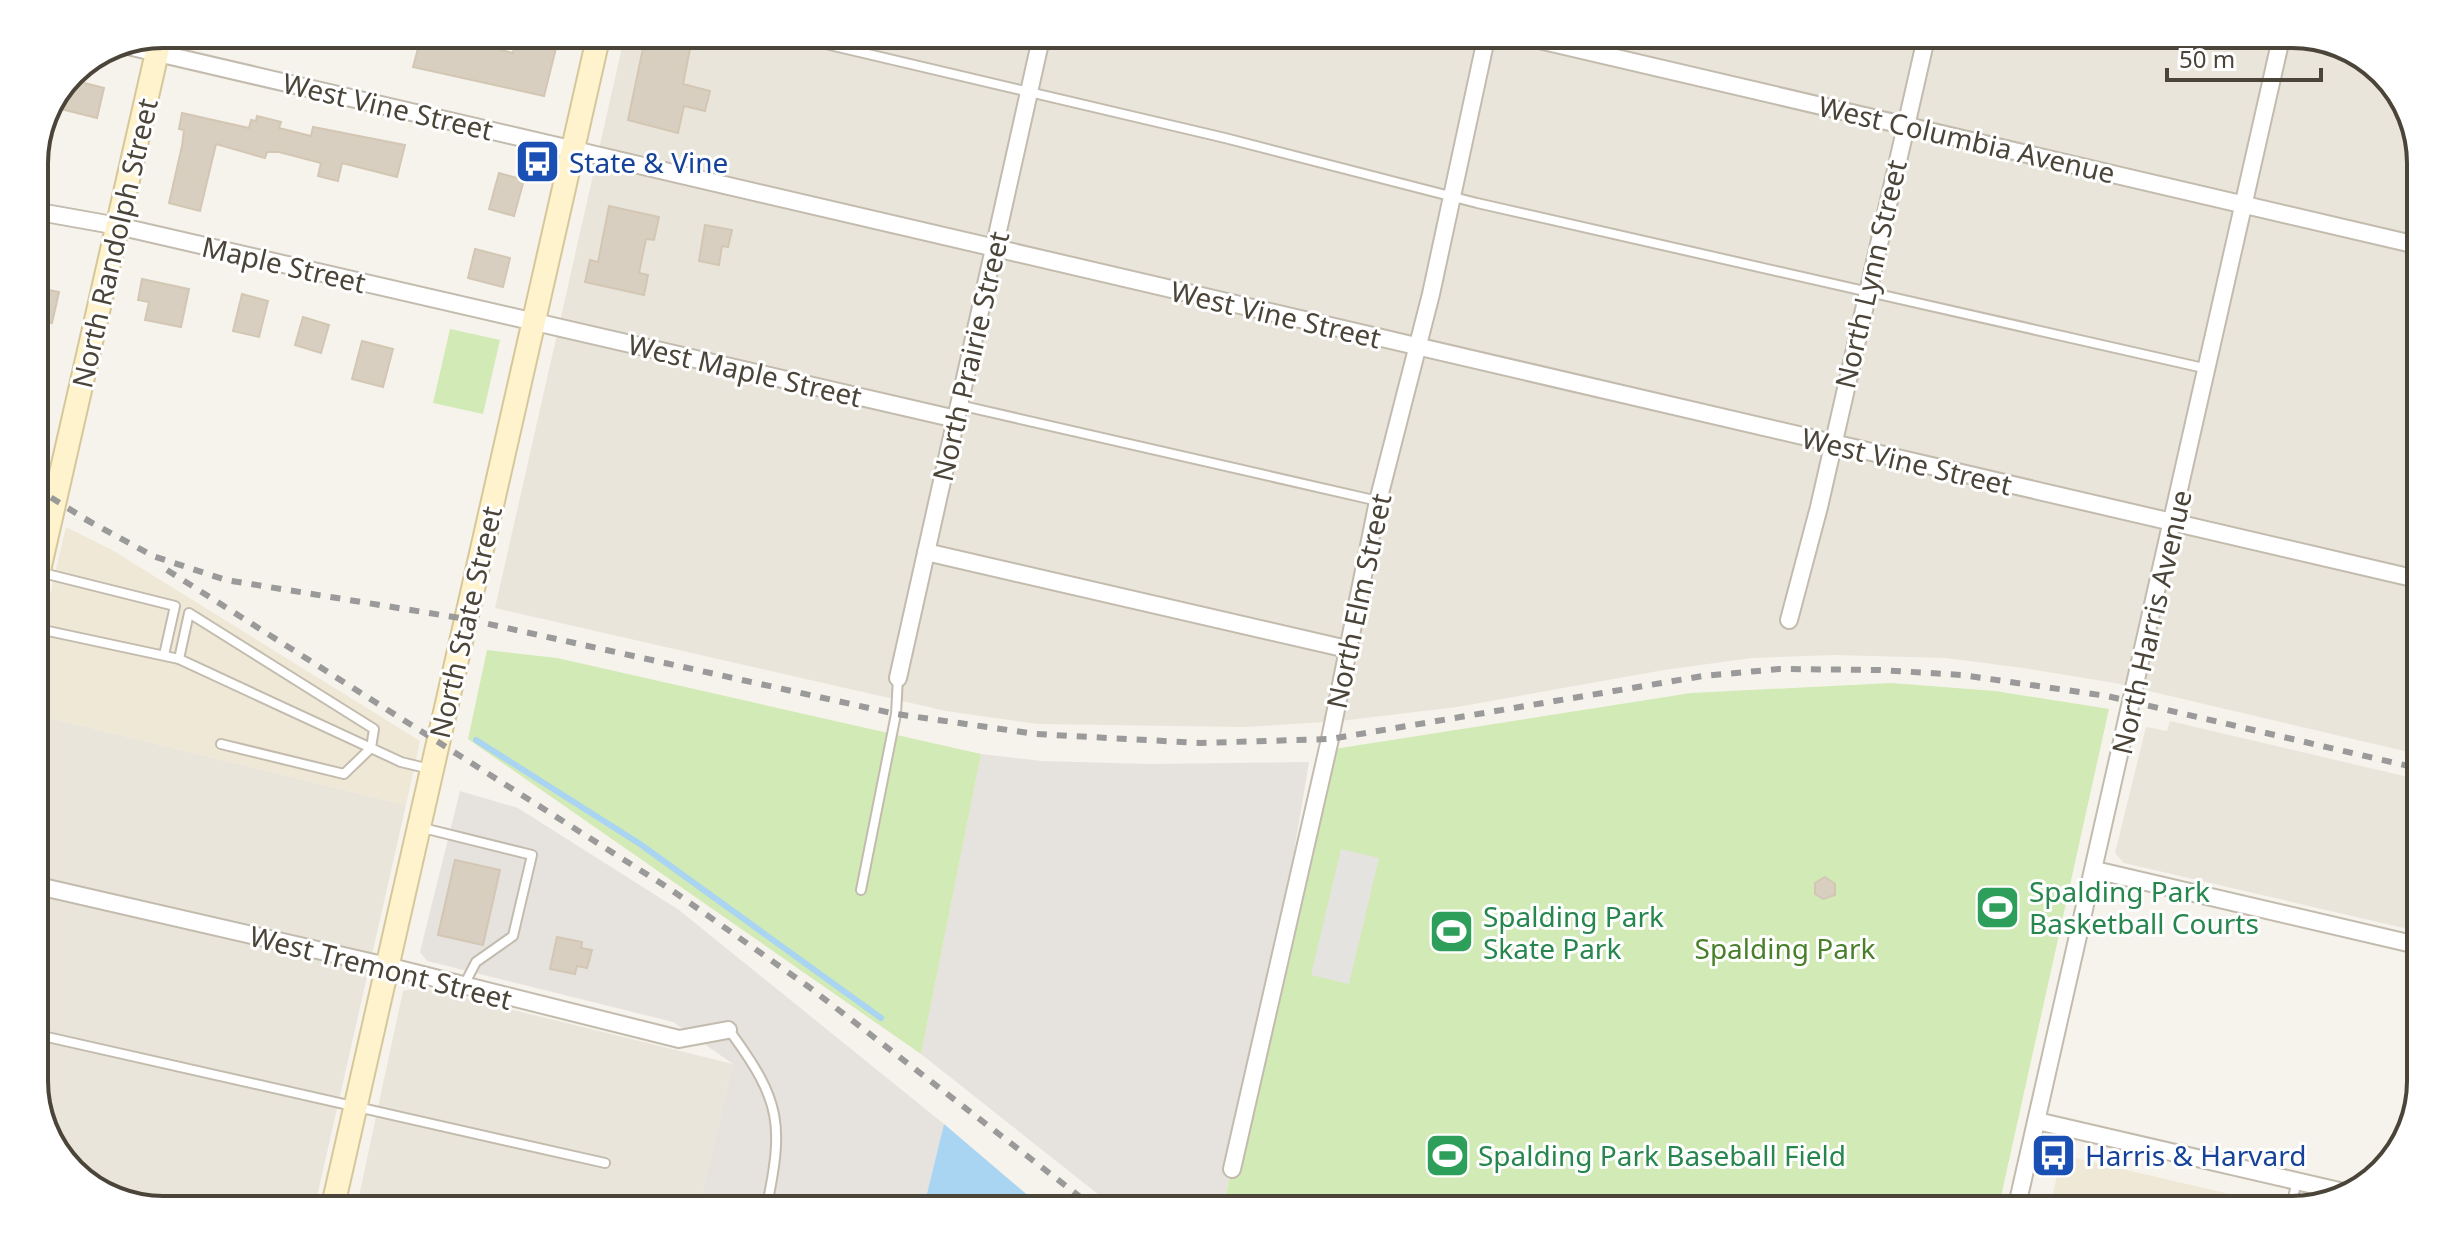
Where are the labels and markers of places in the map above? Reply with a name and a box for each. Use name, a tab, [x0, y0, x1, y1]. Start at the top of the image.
bus stop icon: State & Vine	[514, 138, 562, 186]
place label: State & Vine	[569, 143, 728, 181]
place label: Spalding Park Basketball Courts	[2029, 872, 2259, 942]
sports icon: Spalding Park Basketball Courts	[1974, 883, 2022, 931]
place label: Spalding Park Skate Park	[1483, 897, 1664, 967]
sports icon: Spalding Park Skate Park	[1428, 908, 1476, 956]
sports icon: Spalding Park Baseball Field	[1423, 1131, 1471, 1179]
bus stop icon: Harris & Harvard	[2030, 1131, 2078, 1179]
place label: Spalding Park Baseball Field	[1478, 1136, 1846, 1174]
place label: Harris & Harvard	[2085, 1136, 2306, 1174]

